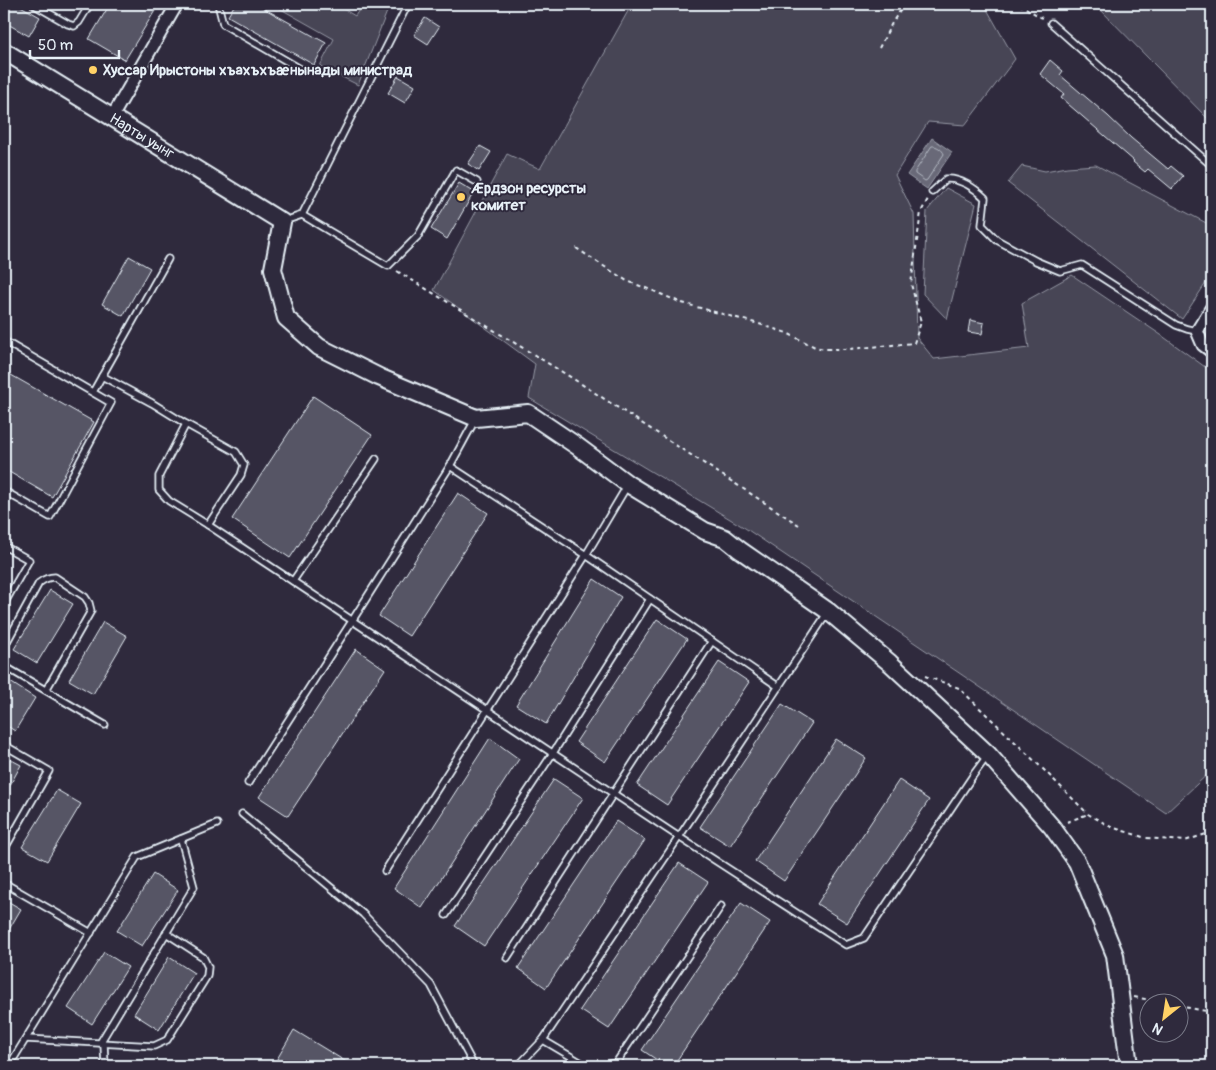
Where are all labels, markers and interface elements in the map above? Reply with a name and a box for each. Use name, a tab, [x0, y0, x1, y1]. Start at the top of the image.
scale bar	[30, 28, 119, 60]
text: 50 m	[38, 36, 73, 55]
place label: Хуссар Ирыстоны хъахъхъæнынады министрад	[103, 61, 413, 80]
marker: Хуссар Ирыстоны хъахъхъæнынады министрад	[87, 64, 99, 76]
street label: Нарты уынг	[106, 109, 178, 163]
place label: Æрдзон ресурсты комитет	[471, 179, 587, 215]
marker: Æрдзон ресурсты комитет	[455, 191, 467, 203]
north arrow	[1138, 992, 1188, 1042]
text: N	[1149, 1019, 1166, 1039]

